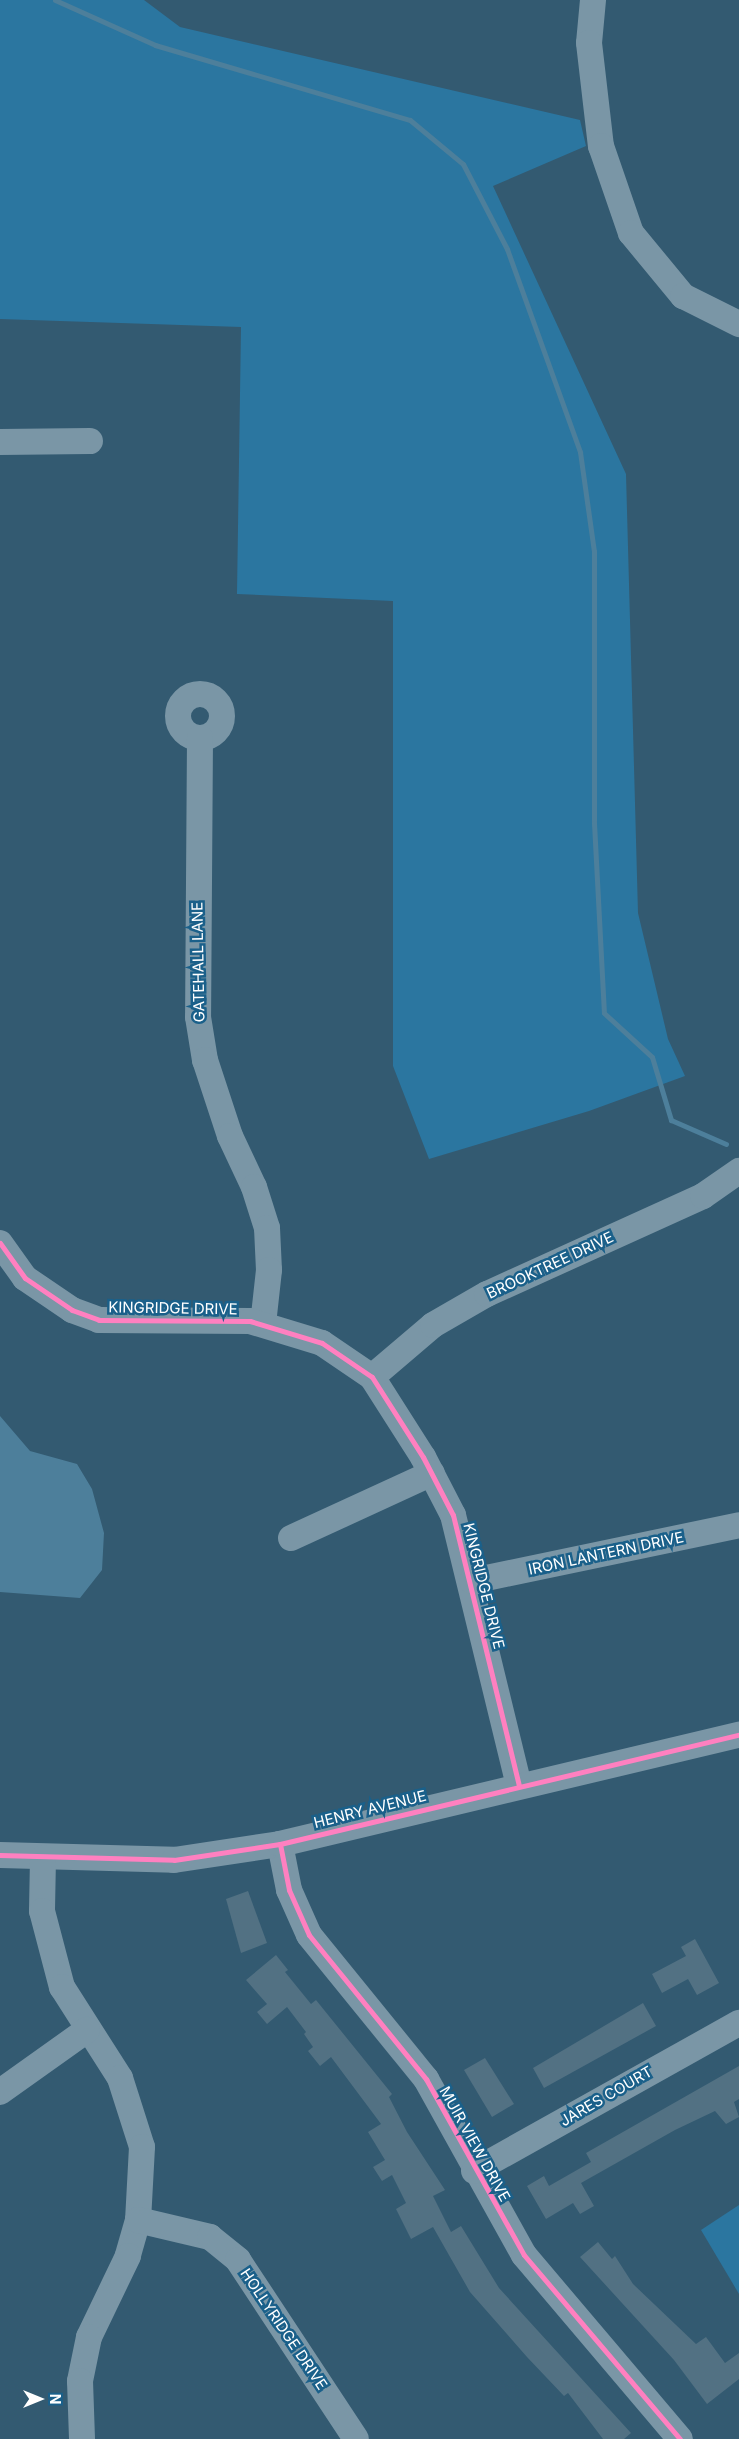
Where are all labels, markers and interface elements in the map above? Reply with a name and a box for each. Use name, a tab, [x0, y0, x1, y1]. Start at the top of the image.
street label: GATEHALL LANE	[188, 902, 208, 1022]
street label: BROOKTREE DRIVE	[484, 1228, 616, 1302]
street label: KINGRIDGE DRIVE	[108, 1298, 238, 1318]
street label: KINGRIDGE DRIVE	[460, 1521, 508, 1651]
street label: IRON LANTERN DRIVE	[527, 1528, 685, 1578]
street label: HENRY AVENUE	[312, 1786, 428, 1832]
street label: JARES COURT	[556, 2062, 656, 2130]
street label: MUIR VIEW DRIVE	[436, 2083, 514, 2205]
street label: HOLLYRIDGE DRIVE	[237, 2265, 331, 2393]
north arrow	[15, 2374, 65, 2424]
text: N	[47, 2394, 64, 2404]

